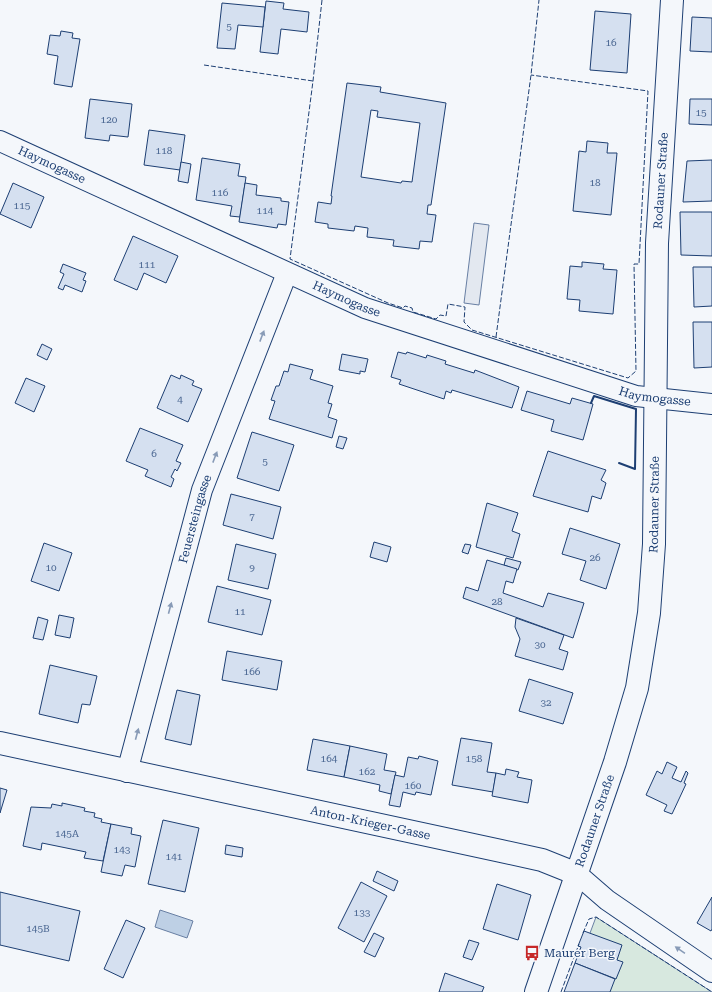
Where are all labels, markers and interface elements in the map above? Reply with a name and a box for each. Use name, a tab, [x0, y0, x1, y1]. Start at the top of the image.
house number: 5	[226, 21, 232, 32]
house number: 16	[605, 37, 617, 48]
house number: 15	[695, 107, 707, 118]
house number: 120	[101, 114, 118, 125]
street label: Rodauner Straße	[651, 131, 671, 229]
street label: Haymogasse	[16, 143, 88, 186]
house number: 118	[156, 145, 173, 156]
house number: 18	[589, 177, 601, 188]
house number: 116	[212, 187, 229, 198]
house number: 115	[14, 200, 31, 211]
house number: 114	[257, 205, 274, 216]
house number: 111	[139, 259, 156, 270]
street label: Haymogasse	[311, 278, 383, 320]
one-way arrow	[260, 329, 266, 341]
street label: Haymogasse	[617, 384, 692, 409]
house number: 4	[177, 394, 183, 405]
house number: 6	[151, 448, 157, 459]
one-way arrow	[212, 450, 218, 462]
house number: 5	[262, 456, 268, 467]
street label: Rodauner Straße	[646, 456, 662, 553]
street label: Feuersteingasse	[176, 472, 214, 565]
house number: 7	[249, 511, 255, 522]
house number: 26	[589, 552, 601, 563]
house number: 10	[45, 562, 57, 573]
house number: 9	[249, 562, 255, 573]
house number: 28	[491, 596, 503, 607]
one-way arrow	[168, 602, 174, 615]
house number: 11	[234, 606, 246, 617]
house number: 30	[534, 639, 546, 650]
house number: 166	[244, 666, 261, 677]
house number: 32	[540, 697, 552, 708]
one-way arrow	[134, 728, 140, 740]
house number: 164	[321, 753, 338, 764]
house number: 158	[466, 753, 483, 764]
house number: 162	[359, 766, 376, 777]
street label: Rodauner Straße	[572, 772, 617, 869]
house number: 160	[405, 780, 422, 791]
street label: Anton-Krieger-Gasse	[309, 803, 432, 843]
house number: 145A	[55, 828, 79, 839]
house number: 143	[114, 844, 131, 855]
house number: 141	[166, 851, 183, 862]
house number: 133	[354, 907, 371, 918]
house number: 145B	[26, 923, 50, 934]
bus stop icon: Maurer Berg	[523, 944, 541, 962]
place label: Maurer Berg	[544, 946, 615, 960]
one-way arrow	[674, 946, 686, 953]

